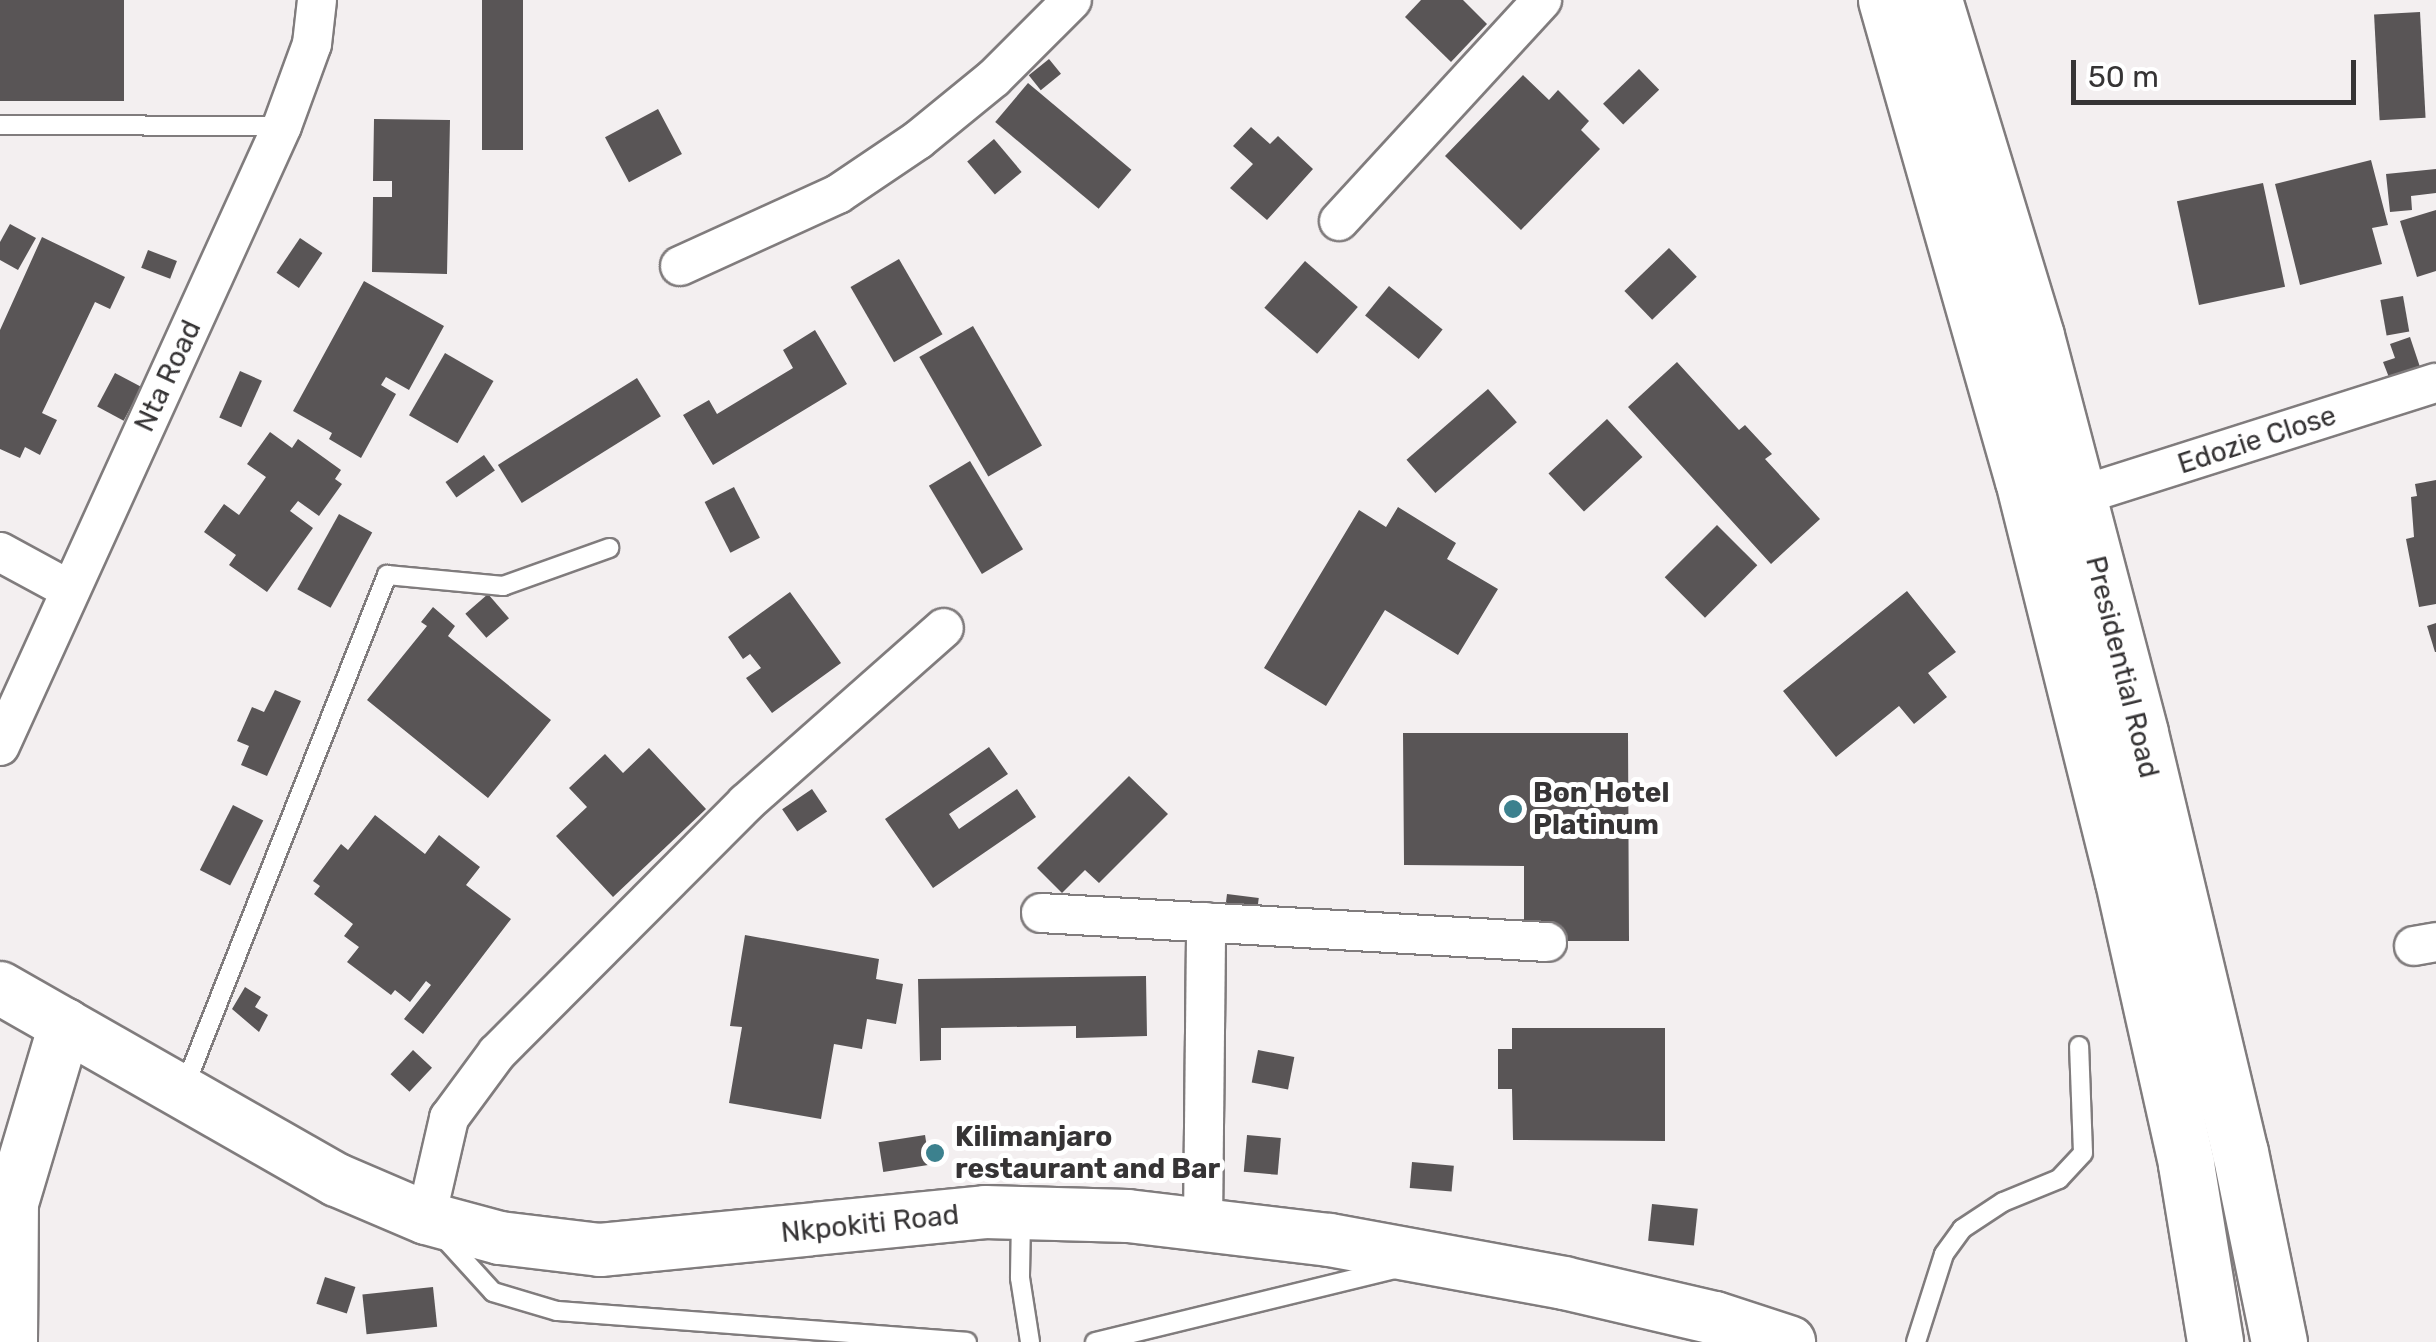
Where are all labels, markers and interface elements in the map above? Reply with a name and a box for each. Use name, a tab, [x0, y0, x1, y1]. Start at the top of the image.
scale bar	[2076, 40, 2361, 102]
text: 50 m	[2088, 59, 2159, 95]
street label: Nta Road	[128, 315, 208, 437]
street label: Edozie Close	[2174, 399, 2340, 481]
street label: Presidential Road	[2078, 553, 2166, 781]
place label: Bon Hotel Platinum	[1533, 776, 1669, 842]
marker: Bon Hotel Platinum	[1502, 798, 1524, 820]
place label: Kilimanjaro restaurant and Bar	[955, 1120, 1220, 1186]
marker: Kilimanjaro restaurant and Bar	[924, 1142, 946, 1164]
street label: Nkpokiti Road	[779, 1198, 961, 1250]

